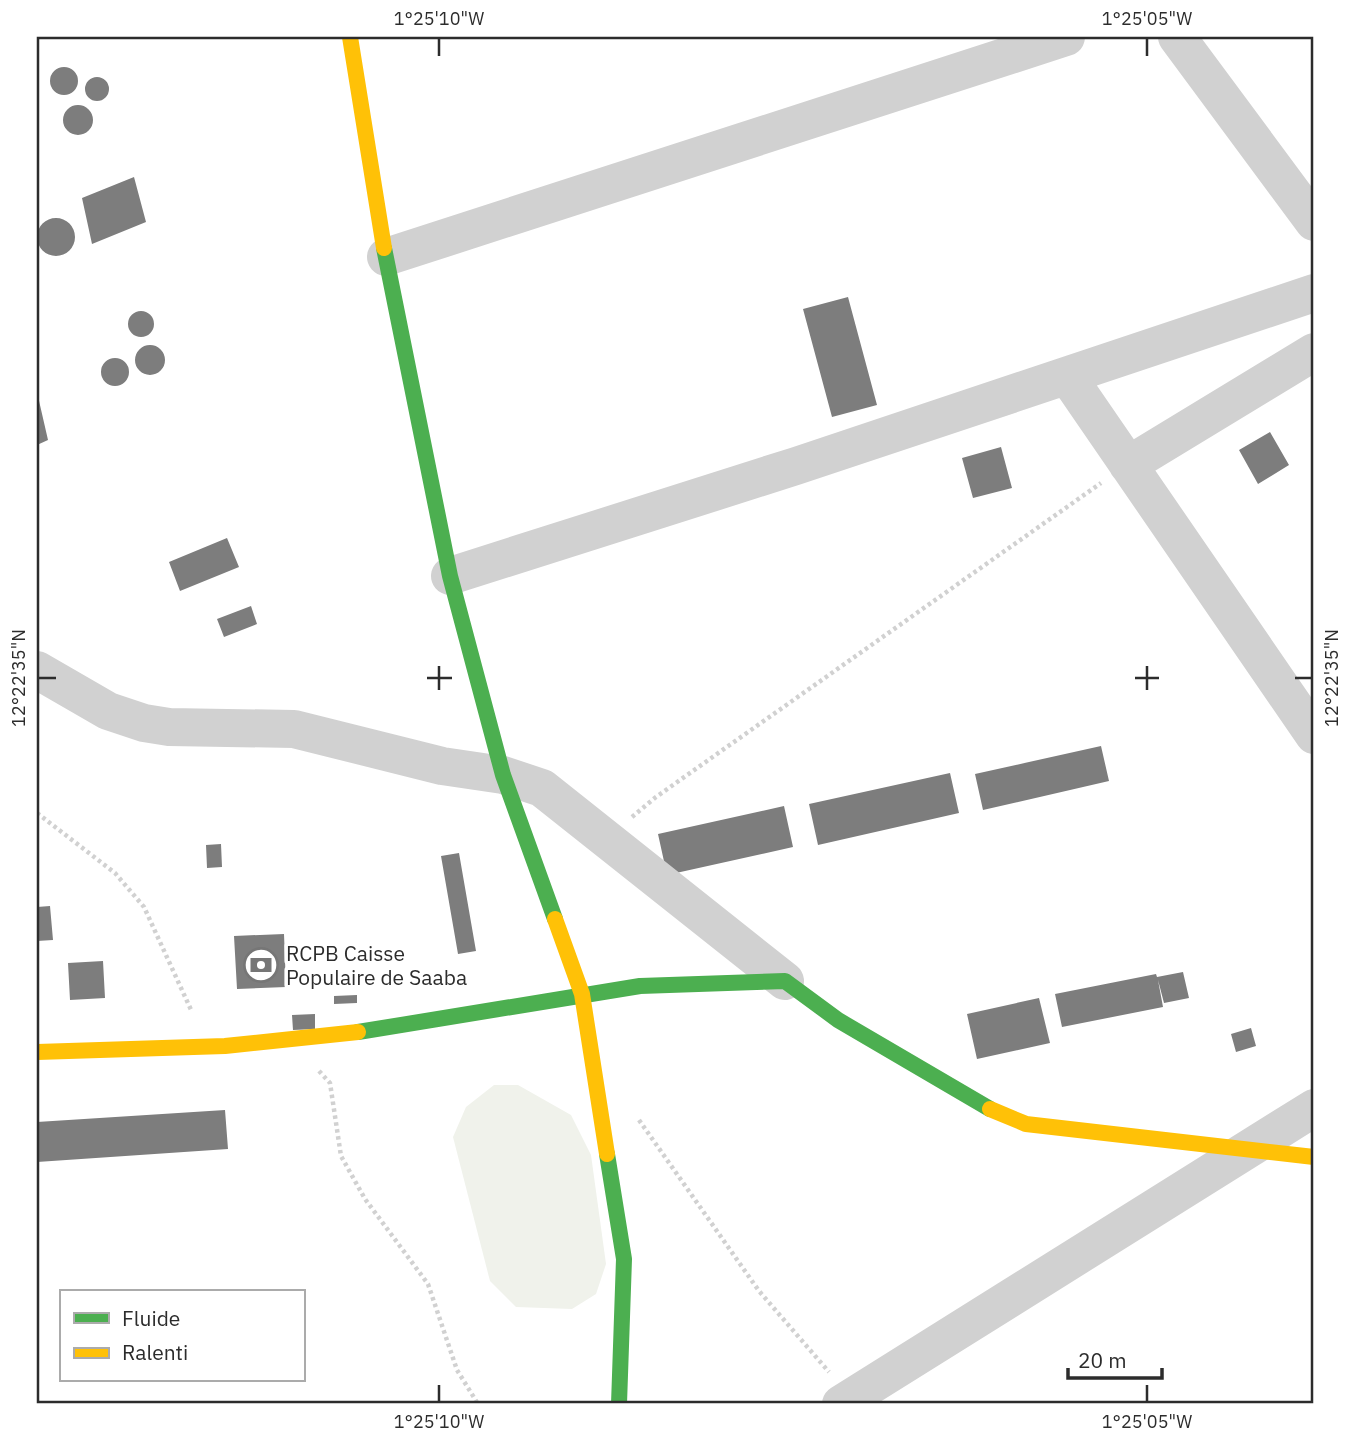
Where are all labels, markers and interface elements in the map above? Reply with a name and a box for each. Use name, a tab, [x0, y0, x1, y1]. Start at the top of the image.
text: 1°25'10"W	[394, 7, 484, 30]
text: 1°25'05"W	[1102, 7, 1192, 30]
text: 12°22'35"N	[7, 629, 30, 727]
text: 12°22'35"N	[1320, 629, 1343, 727]
place label: RCPB Caisse Populaire de Saaba	[286, 939, 467, 991]
bank icon: RCPB Caisse Populaire de Saaba	[242, 946, 280, 984]
legend	[60, 1290, 304, 1382]
text: Fluide	[122, 1304, 180, 1332]
scale bar	[1068, 1336, 1162, 1380]
text: Ralenti	[122, 1338, 188, 1366]
text: 20 m	[1078, 1346, 1127, 1374]
text: 1°25'10"W	[394, 1410, 484, 1433]
text: 1°25'05"W	[1102, 1410, 1192, 1433]

